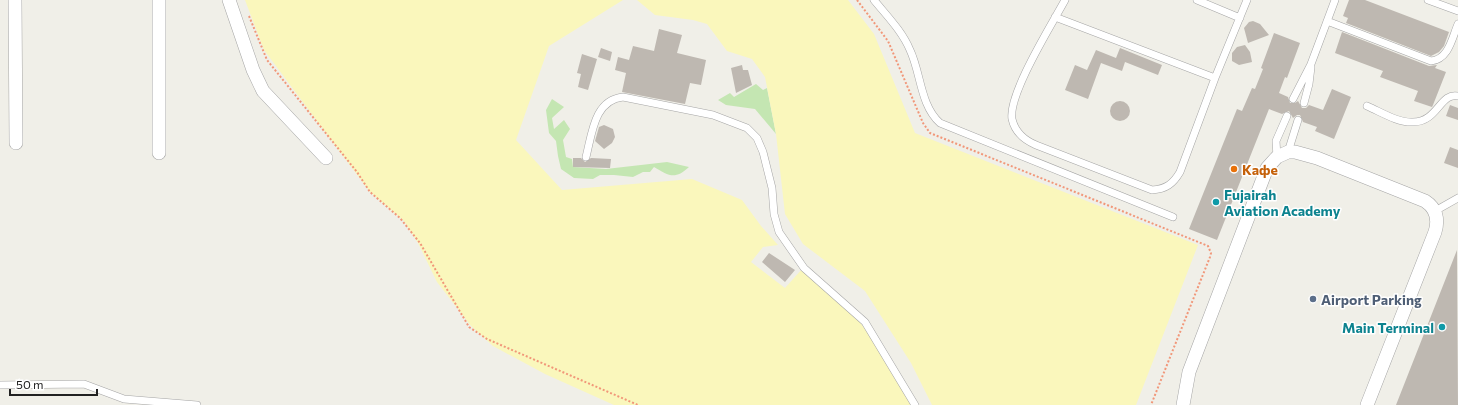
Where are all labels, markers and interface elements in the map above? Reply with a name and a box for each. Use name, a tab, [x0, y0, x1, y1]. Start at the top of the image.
place label: Кафе	[1242, 161, 1278, 178]
marker: Кафе	[1229, 164, 1239, 174]
place label: Fujairah Aviation Academy	[1224, 186, 1341, 219]
marker: Fujairah Aviation Academy	[1211, 197, 1221, 207]
place label: Airport Parking	[1321, 291, 1422, 308]
marker: Airport Parking	[1308, 294, 1318, 304]
place label: Main Terminal	[1342, 319, 1434, 336]
marker: Main Terminal	[1437, 322, 1447, 332]
scale bar	[10, 371, 97, 397]
text: 50 m	[16, 377, 44, 391]

